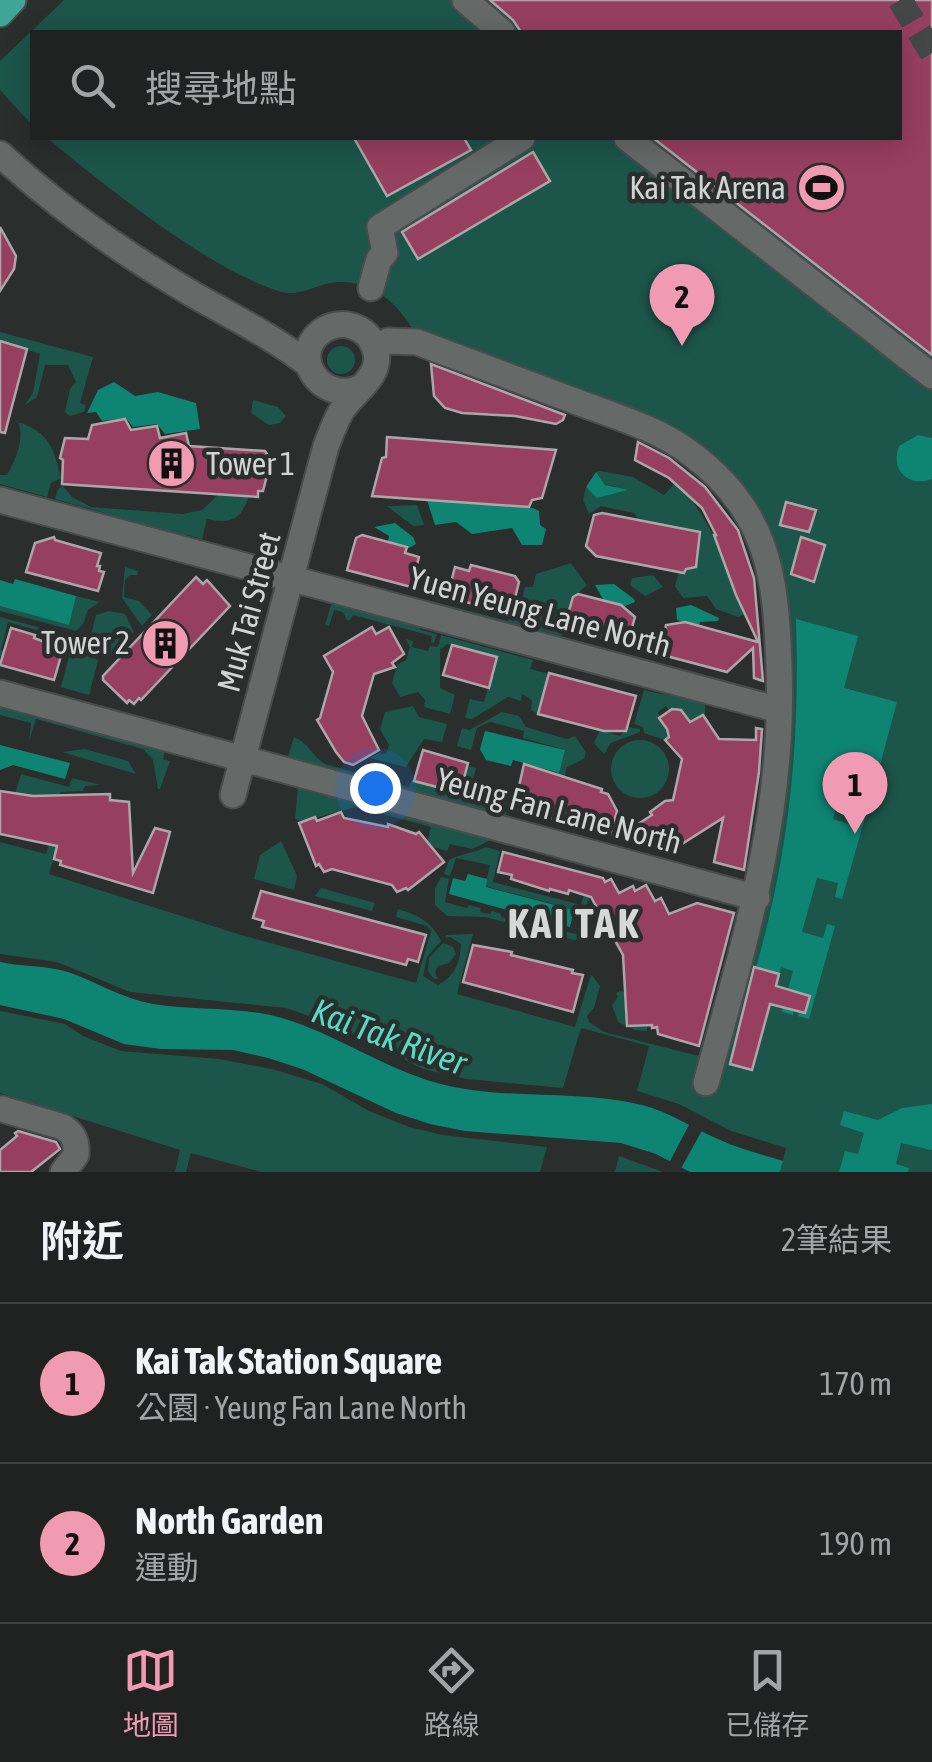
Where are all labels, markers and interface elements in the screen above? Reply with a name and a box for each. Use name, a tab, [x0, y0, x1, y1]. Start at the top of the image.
search box	[30, 30, 902, 140]
icon: search	[65, 58, 120, 113]
text: 搜尋地點	[145, 67, 297, 110]
sports icon: Kai Tak Arena	[795, 162, 847, 214]
place label: Kai Tak Arena	[629, 169, 786, 206]
pin: 2	[650, 264, 714, 346]
building icon: Tower 1	[145, 438, 197, 490]
place label: Tower 1	[206, 445, 295, 482]
street label: Muk Tai Street	[209, 528, 288, 696]
street label: Yuen Yeung Lane North	[405, 559, 675, 664]
building icon: Tower 2	[139, 617, 191, 669]
place label: Tower 2	[41, 624, 130, 661]
pin: 1	[822, 752, 888, 834]
street label: Yeung Fan Lane North	[432, 760, 686, 861]
your location	[350, 763, 401, 814]
district label: KAI TAK	[507, 899, 641, 947]
water label: Kai Tak River	[307, 990, 473, 1083]
text: 附近	[40, 1217, 124, 1265]
text: 2筆結果	[781, 1221, 892, 1258]
text: Kai Tak Station Square	[135, 1339, 442, 1382]
text: 1	[65, 1365, 80, 1402]
text: 170 m	[819, 1365, 892, 1402]
text: 公園 · Yeung Fan Lane North	[135, 1389, 467, 1426]
text: North Garden	[135, 1499, 323, 1542]
text: 2	[65, 1525, 80, 1562]
text: 190 m	[819, 1525, 892, 1562]
text: 運動	[135, 1549, 199, 1586]
tab: 地圖	[123, 1643, 179, 1743]
tab: 路線	[424, 1643, 480, 1743]
tab: 已儲存	[725, 1643, 809, 1743]

